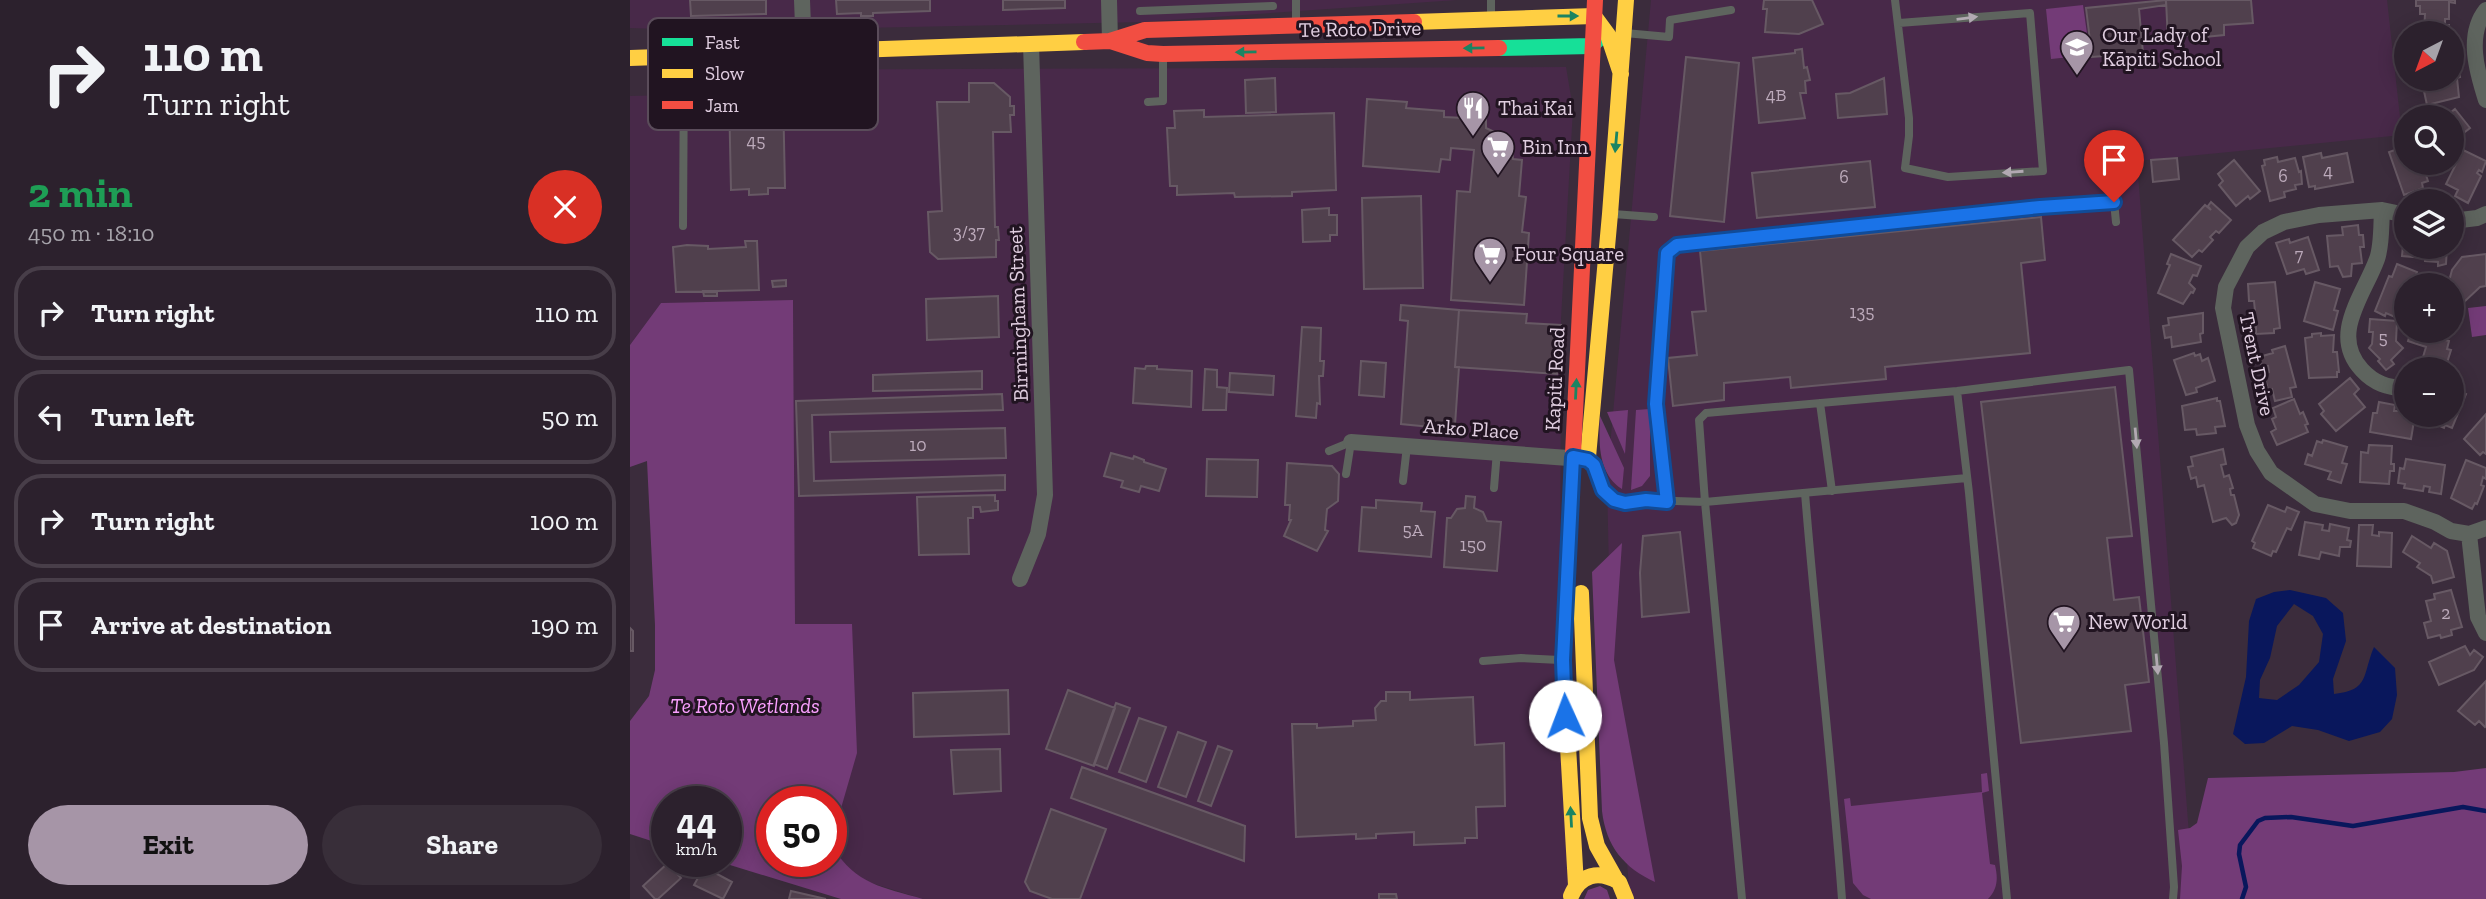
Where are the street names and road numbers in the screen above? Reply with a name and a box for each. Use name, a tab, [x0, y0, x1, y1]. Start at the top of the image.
street label: Te Roto Drive	[1299, 15, 1422, 42]
street label: Birmingham Street	[1002, 226, 1033, 402]
street label: Trent Drive	[2234, 310, 2281, 418]
street label: Kapiti Road	[1539, 326, 1570, 432]
street label: Arko Place	[1422, 413, 1520, 444]

